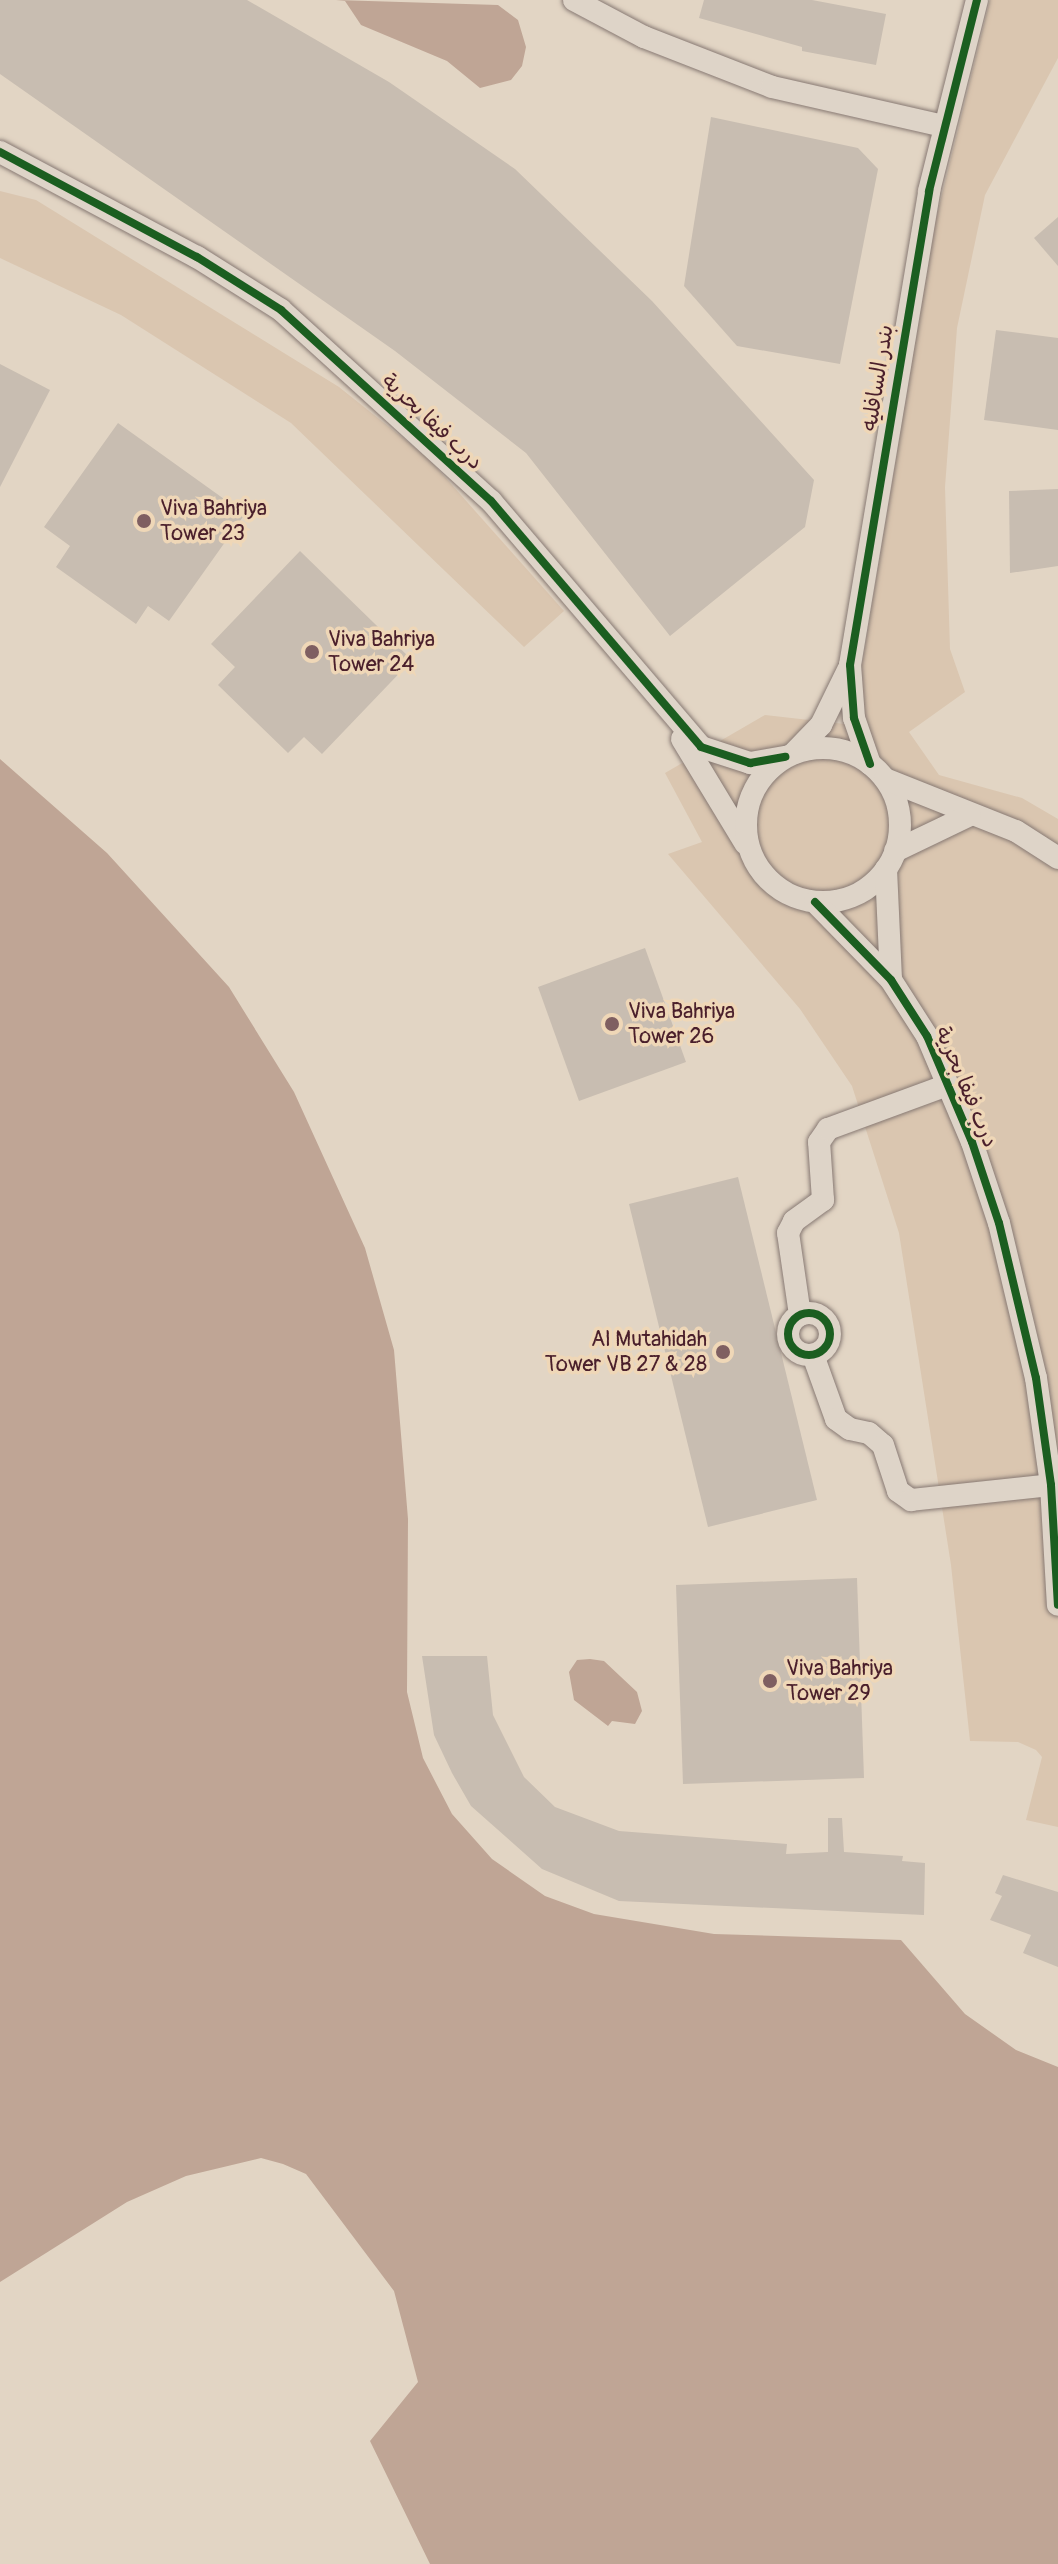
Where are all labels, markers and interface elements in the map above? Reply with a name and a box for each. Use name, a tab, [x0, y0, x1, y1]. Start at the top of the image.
street label: بندر السافليه	[857, 323, 899, 433]
street label: درب فيفا بحرية	[376, 368, 488, 476]
place label: Viva Bahriya Tower 23	[160, 495, 267, 546]
marker: Viva Bahriya Tower 23	[135, 512, 153, 530]
place label: Viva Bahriya Tower 24	[328, 626, 435, 678]
marker: Viva Bahriya Tower 24	[303, 643, 321, 661]
place label: Viva Bahriya Tower 26	[628, 998, 735, 1050]
marker: Viva Bahriya Tower 26	[603, 1015, 621, 1033]
street label: درب فيفا بحرية	[929, 1023, 1003, 1151]
place label: Al Mutahidah Tower VB 27 & 28	[545, 1326, 707, 1378]
marker: Al Mutahidah Tower VB 27 & 28	[714, 1343, 732, 1361]
place label: Viva Bahriya Tower 29	[786, 1655, 893, 1706]
marker: Viva Bahriya Tower 29	[761, 1672, 779, 1690]

